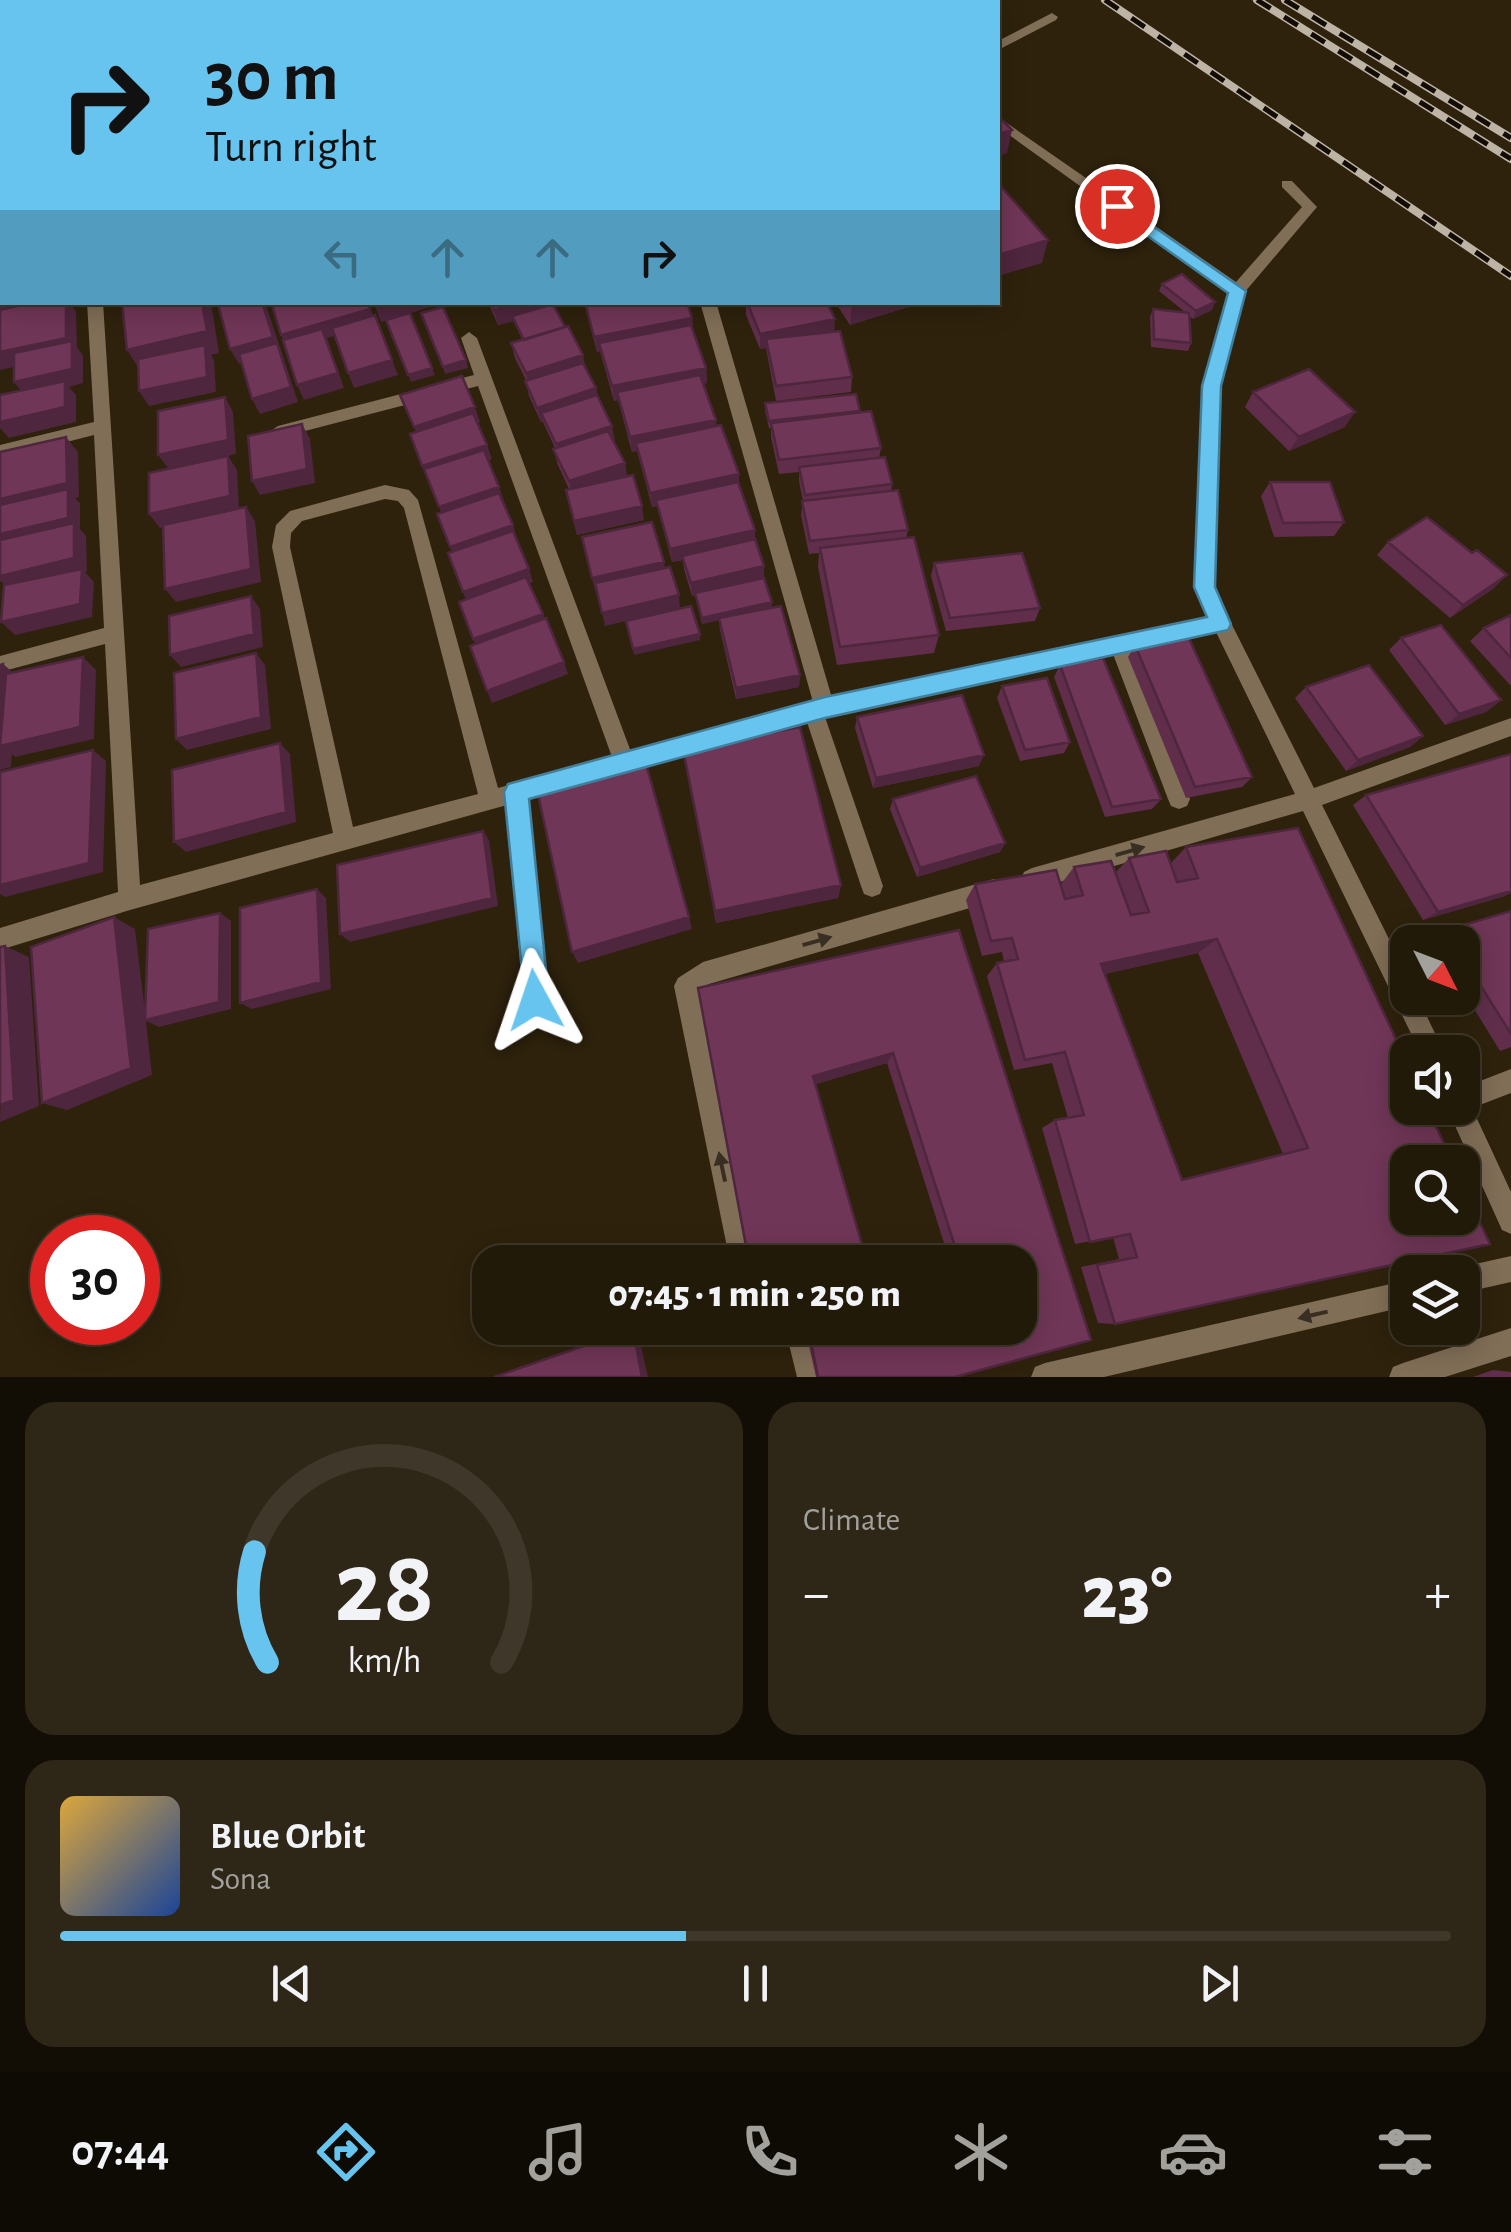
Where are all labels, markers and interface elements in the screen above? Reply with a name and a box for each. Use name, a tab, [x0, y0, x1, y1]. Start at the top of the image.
icon: right	[40, 40, 170, 170]
text: 30 m	[205, 43, 339, 113]
text: Turn right	[205, 125, 377, 170]
pin	[1075, 164, 1160, 249]
icon: arrive	[1090, 179, 1145, 234]
icon: left	[315, 230, 370, 285]
icon: ahead	[420, 230, 475, 285]
icon: ahead	[525, 230, 580, 285]
icon: right	[630, 230, 685, 285]
one-way arrow	[1115, 843, 1145, 858]
north arrow	[1390, 925, 1480, 1015]
map controls	[1390, 925, 1480, 1345]
one-way arrow	[802, 933, 833, 948]
position arrow	[483, 948, 587, 1052]
button: sound	[1390, 1035, 1480, 1125]
button: search	[1390, 1145, 1480, 1235]
one-way arrow	[714, 1151, 730, 1182]
speed limit sign: 30	[30, 1215, 160, 1345]
button: layers	[1390, 1255, 1480, 1345]
text: 07:45 · 1 min · 250 m	[608, 1276, 901, 1314]
one-way arrow	[1297, 1308, 1328, 1323]
text: Climate	[803, 1504, 900, 1536]
text: 28	[334, 1537, 434, 1641]
text: 23°	[1082, 1557, 1172, 1632]
text: −	[803, 1567, 829, 1622]
text: +	[1425, 1567, 1451, 1622]
text: km/h	[347, 1643, 421, 1679]
text: Blue Orbit	[210, 1818, 365, 1856]
text: Sona	[210, 1863, 271, 1895]
icon: previous	[264, 1956, 319, 2011]
icon: pause	[728, 1956, 783, 2011]
icon: next	[1192, 1956, 1247, 2011]
icon: directions	[311, 2117, 381, 2187]
icon: music	[523, 2117, 593, 2187]
icon: phone	[735, 2117, 805, 2187]
icon: climate	[946, 2117, 1016, 2187]
icon: car	[1158, 2117, 1228, 2187]
icon: filters	[1370, 2117, 1440, 2187]
text: 07:44	[71, 2129, 169, 2174]

